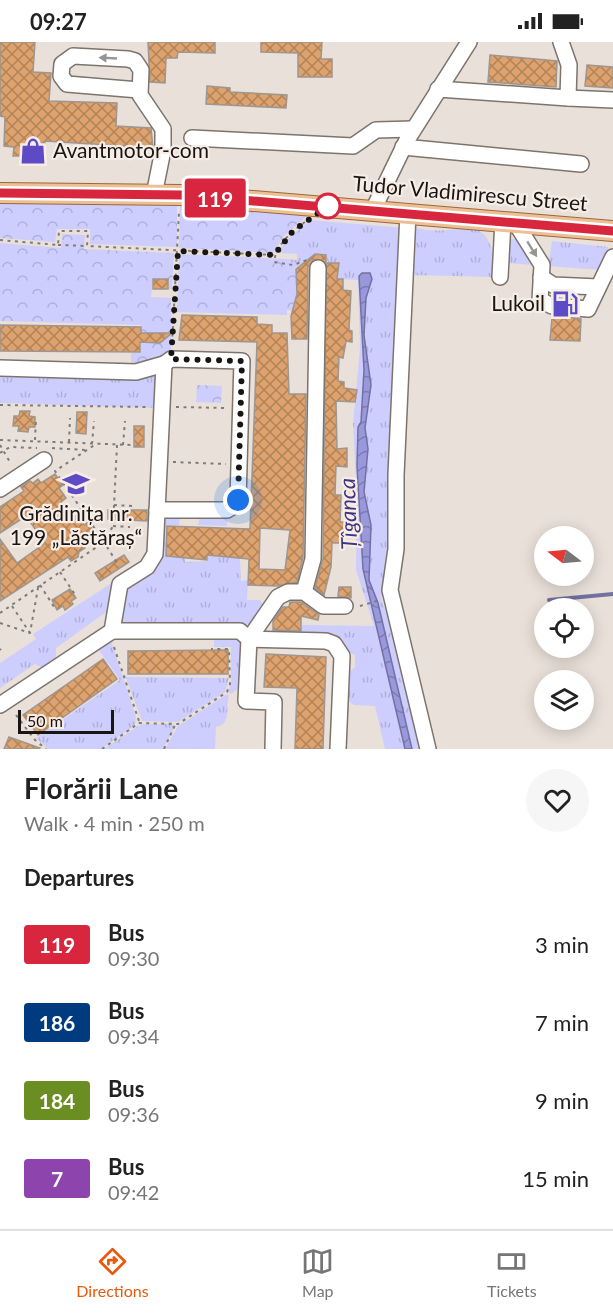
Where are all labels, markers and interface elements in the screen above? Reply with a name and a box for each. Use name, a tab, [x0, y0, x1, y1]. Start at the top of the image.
text: 09:27	[30, 8, 87, 35]
one-way arrow	[99, 53, 118, 62]
shop icon: Avantmotor-com	[18, 136, 48, 166]
place label: Avantmotor-com	[53, 137, 209, 162]
street label: Tudor Vladimirescu Street	[352, 170, 589, 215]
line badge: 119	[180, 178, 250, 218]
text: 119	[197, 186, 233, 211]
unlabelled marker	[315, 193, 341, 219]
one-way arrow	[526, 241, 537, 257]
fuel station icon: Lukoil	[550, 289, 580, 319]
place label: Lukoil	[491, 290, 545, 315]
school or university icon: Grădinița nr. 199 „Lăstăraș“	[61, 469, 91, 499]
water label: Țîganca	[333, 478, 362, 550]
your location	[223, 485, 253, 515]
place label: Grădinița nr. 199 „Lăstăraș“	[10, 500, 142, 549]
north arrow	[534, 526, 594, 586]
map controls	[534, 526, 594, 730]
button: locate	[534, 598, 594, 658]
button: layers	[534, 670, 594, 730]
scale bar	[18, 707, 114, 734]
text: 50 m	[27, 711, 63, 730]
button: heart	[526, 769, 589, 832]
text: Florării Lane	[24, 771, 178, 805]
text: Walk · 4 min · 250 m	[24, 811, 205, 835]
text: Departures	[24, 864, 134, 891]
text: Bus	[108, 919, 144, 946]
text: 3 min	[535, 931, 589, 958]
text: 119	[39, 932, 75, 957]
text: 09:30	[108, 946, 159, 970]
text: Bus	[108, 997, 144, 1024]
text: 7 min	[535, 1009, 589, 1036]
text: 186	[39, 1010, 75, 1035]
text: 09:34	[108, 1024, 159, 1048]
text: Bus	[108, 1075, 144, 1102]
text: 9 min	[535, 1087, 589, 1114]
text: 184	[39, 1088, 75, 1113]
text: 09:36	[108, 1102, 159, 1126]
text: Bus	[108, 1153, 144, 1180]
text: 15 min	[522, 1165, 589, 1192]
text: 7	[51, 1166, 63, 1191]
text: 09:42	[108, 1180, 159, 1204]
tab: Directions	[76, 1245, 149, 1300]
tab: Map	[301, 1245, 334, 1300]
tab: Tickets	[487, 1245, 537, 1300]

